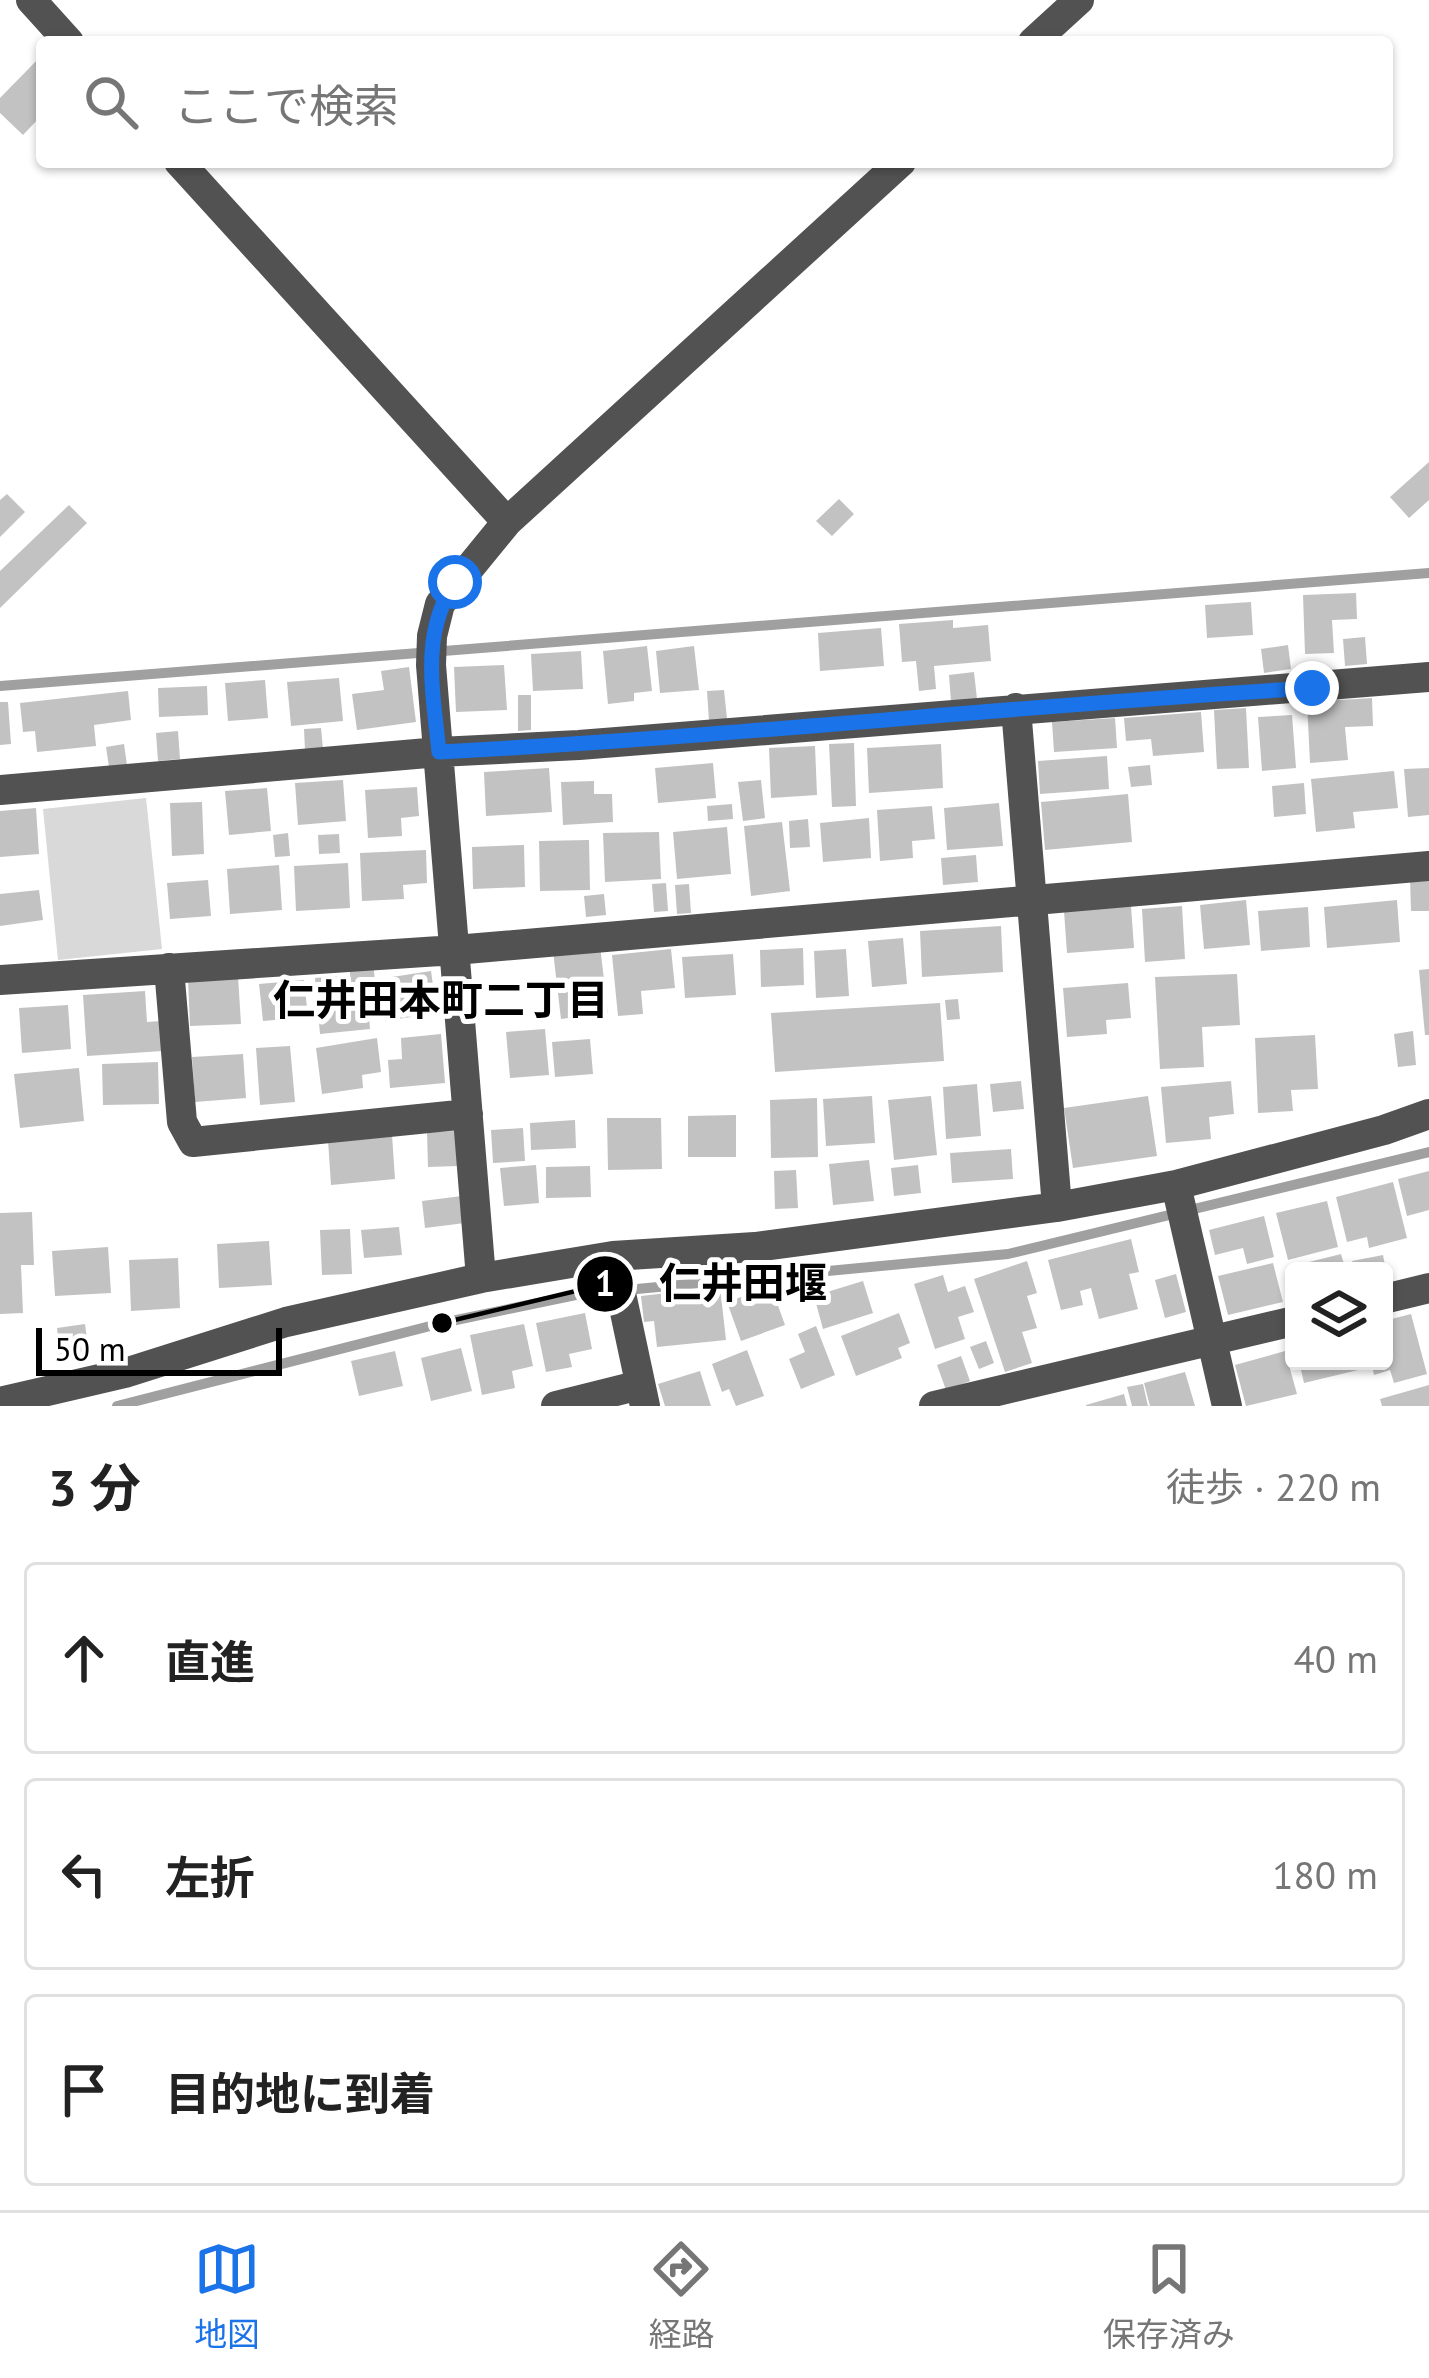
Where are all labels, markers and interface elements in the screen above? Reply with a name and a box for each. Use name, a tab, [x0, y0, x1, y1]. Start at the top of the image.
search box	[36, 36, 1393, 168]
icon: search	[78, 69, 144, 135]
text: ここで検索	[174, 76, 399, 134]
route start	[428, 555, 482, 609]
route end	[1285, 661, 1339, 715]
district label: 仁井田本町二丁目	[273, 972, 609, 1027]
callout: 仁井田堰	[575, 1245, 851, 1323]
text: 仁井田堰	[659, 1255, 827, 1310]
text: 1	[595, 1259, 615, 1306]
map controls	[1285, 1262, 1393, 1370]
button: layers	[1285, 1262, 1393, 1370]
scale bar	[36, 1322, 282, 1375]
text: 50 m	[54, 1327, 126, 1370]
text: 3 分	[48, 1454, 141, 1520]
text: 徒歩 · 220 m	[1166, 1461, 1381, 1512]
icon: ahead	[51, 1625, 117, 1691]
text: 直進	[165, 1632, 255, 1690]
text: 40 m	[1293, 1633, 1378, 1684]
icon: left	[51, 1841, 117, 1907]
text: 左折	[165, 1848, 255, 1906]
text: 180 m	[1272, 1849, 1378, 1900]
icon: arrive	[51, 2057, 117, 2123]
text: 目的地に到着	[165, 2064, 435, 2122]
tab: 地図	[194, 2236, 260, 2356]
tab: 経路	[648, 2236, 714, 2356]
tab: 保存済み	[1103, 2236, 1235, 2356]

